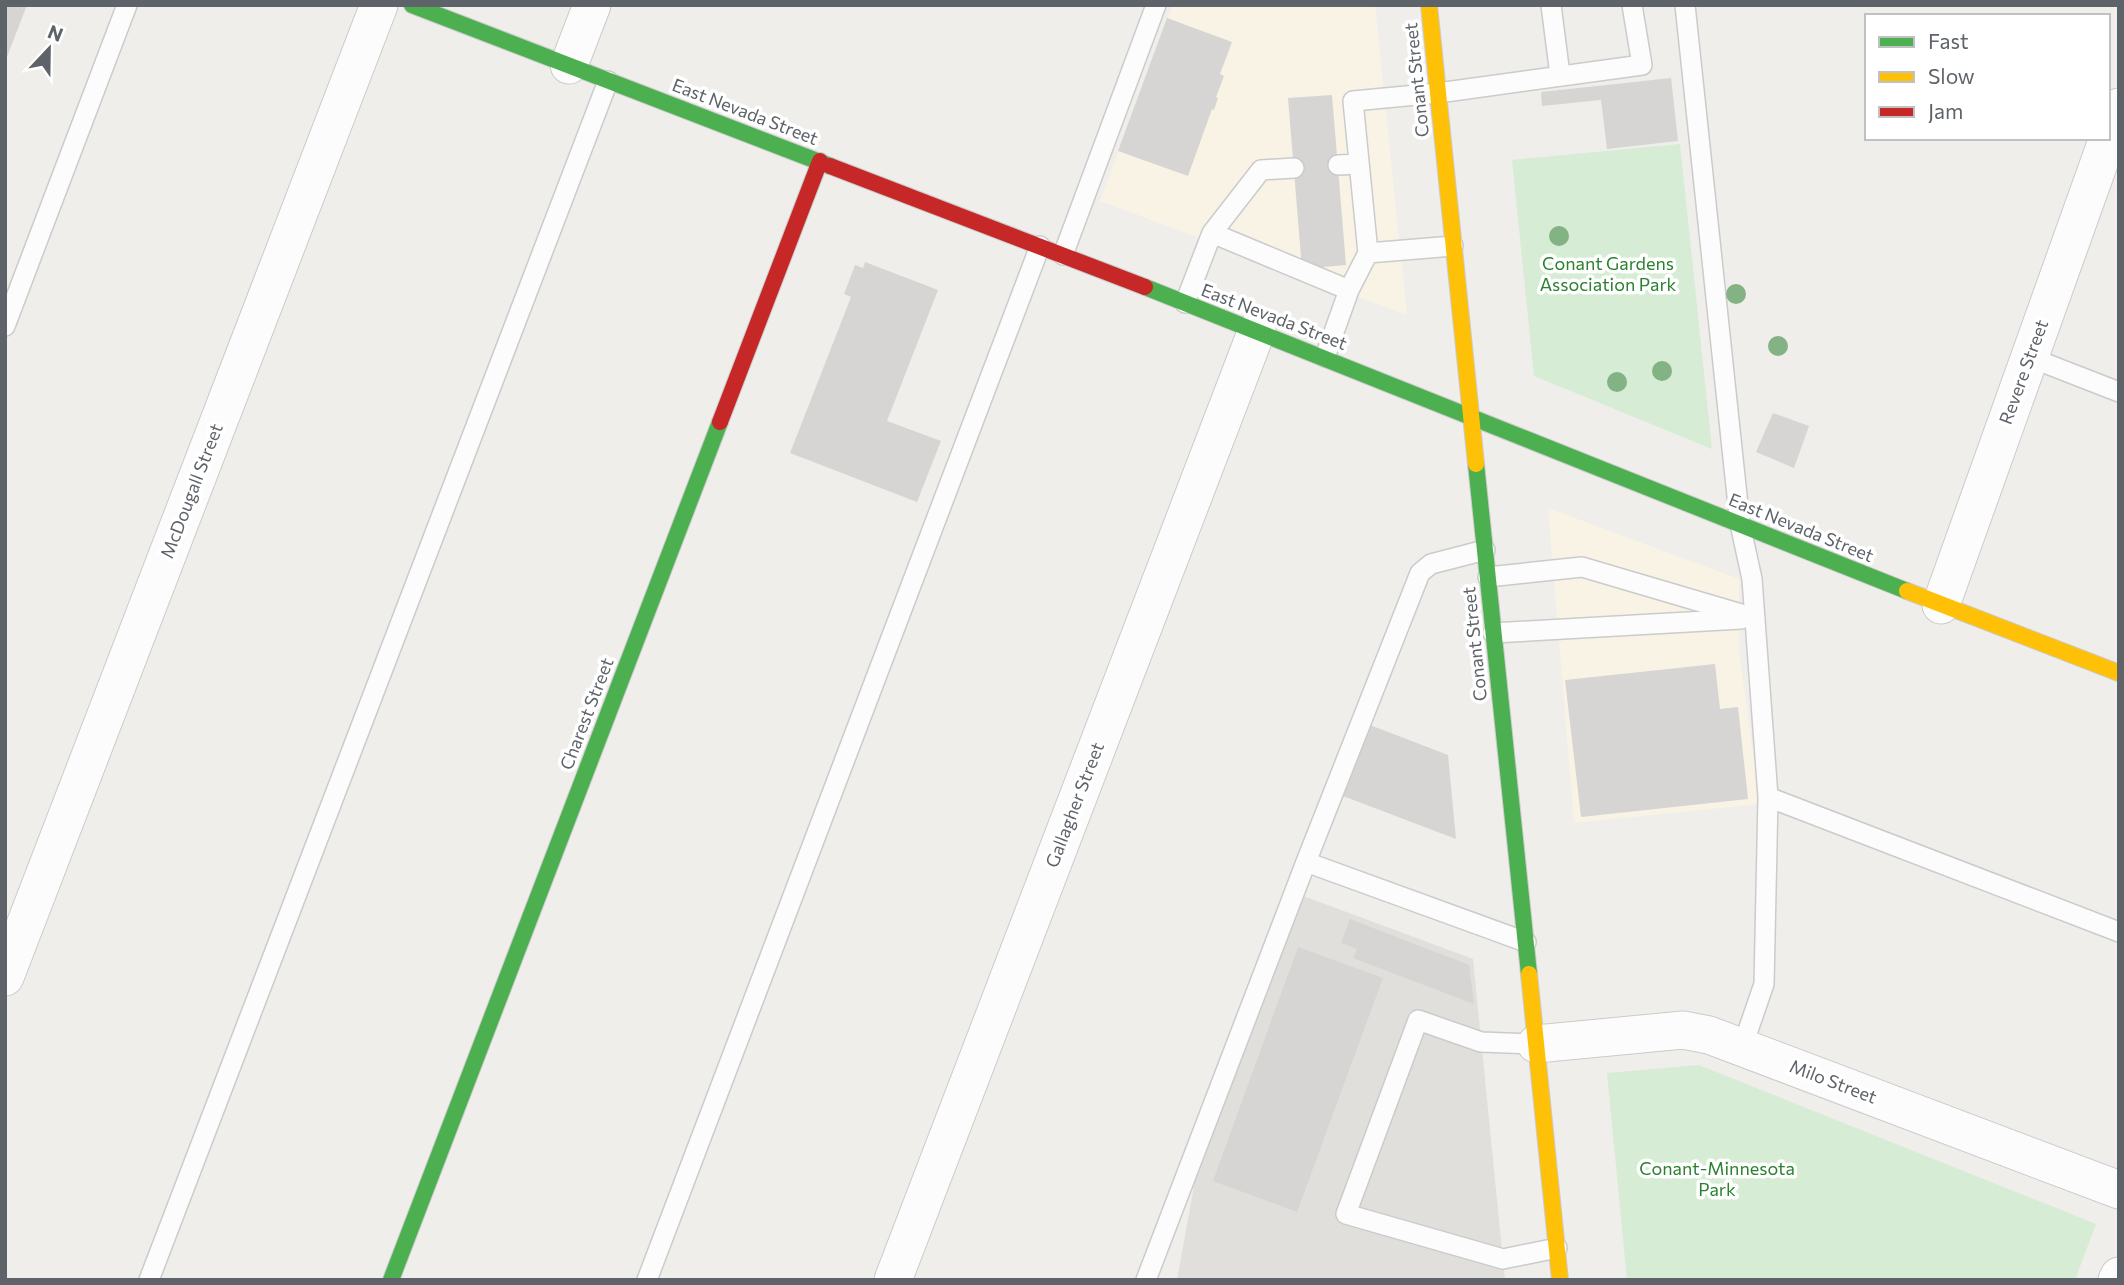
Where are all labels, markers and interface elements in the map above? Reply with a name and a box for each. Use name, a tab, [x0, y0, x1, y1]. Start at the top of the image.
north arrow	[14, 14, 84, 84]
legend	[1865, 14, 2110, 140]
text: N	[45, 19, 66, 46]
street label: Conant Street	[1399, 22, 1433, 138]
text: Fast	[1928, 28, 1969, 53]
text: Slow	[1928, 63, 1975, 88]
street label: East Nevada Street	[669, 73, 821, 149]
text: Jam	[1928, 98, 1963, 123]
park label: Conant Gardens Association Park	[1540, 252, 1677, 295]
street label: East Nevada Street	[1198, 278, 1350, 354]
street label: Revere Street	[1994, 316, 2052, 427]
street label: McDougall Street	[155, 420, 227, 561]
street label: East Nevada Street	[1726, 488, 1877, 566]
street label: Conant Street	[1457, 586, 1491, 702]
street label: Charest Street	[555, 654, 618, 773]
street label: Gallagher Street	[1040, 739, 1108, 870]
street label: Milo Street	[1787, 1054, 1880, 1108]
park label: Conant-Minnesota Park	[1639, 1157, 1795, 1200]

